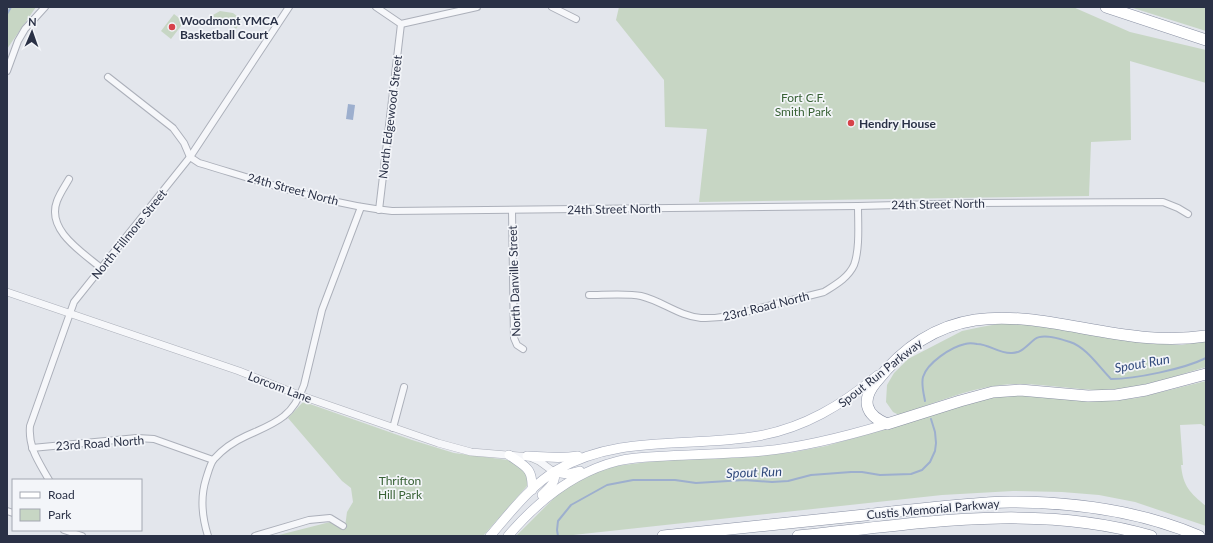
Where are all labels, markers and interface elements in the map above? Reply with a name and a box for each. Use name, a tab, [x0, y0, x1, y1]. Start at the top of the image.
north arrow	[12, 12, 52, 52]
place label: Woodmont YMCA Basketball Court	[180, 13, 279, 42]
text: N	[28, 15, 37, 28]
marker: Woodmont YMCA Basketball Court	[167, 22, 177, 32]
street label: North Edgewood Street	[375, 54, 405, 180]
park label: Fort C.F. Smith Park	[775, 90, 832, 119]
place label: Hendry House	[859, 116, 936, 131]
marker: Hendry House	[846, 118, 856, 128]
street label: 24th Street North	[246, 170, 340, 208]
street label: North Fillmore Street	[88, 185, 170, 282]
street label: 24th Street North	[891, 196, 985, 212]
street label: 24th Street North	[567, 201, 661, 217]
street label: North Danville Street	[505, 224, 523, 337]
street label: 23rd Road North	[721, 288, 811, 324]
street label: Spout Run Parkway	[835, 335, 926, 410]
water label: Spout Run	[1113, 350, 1171, 376]
street label: Lorcom Lane	[246, 368, 314, 406]
street label: 23rd Road North	[55, 432, 145, 454]
water label: Spout Run	[726, 463, 782, 481]
park label: Thrifton Hill Park	[378, 473, 423, 502]
legend	[12, 479, 142, 531]
text: Road	[48, 487, 75, 502]
street label: Custis Memorial Parkway	[866, 496, 1001, 522]
text: Park	[48, 507, 72, 522]

